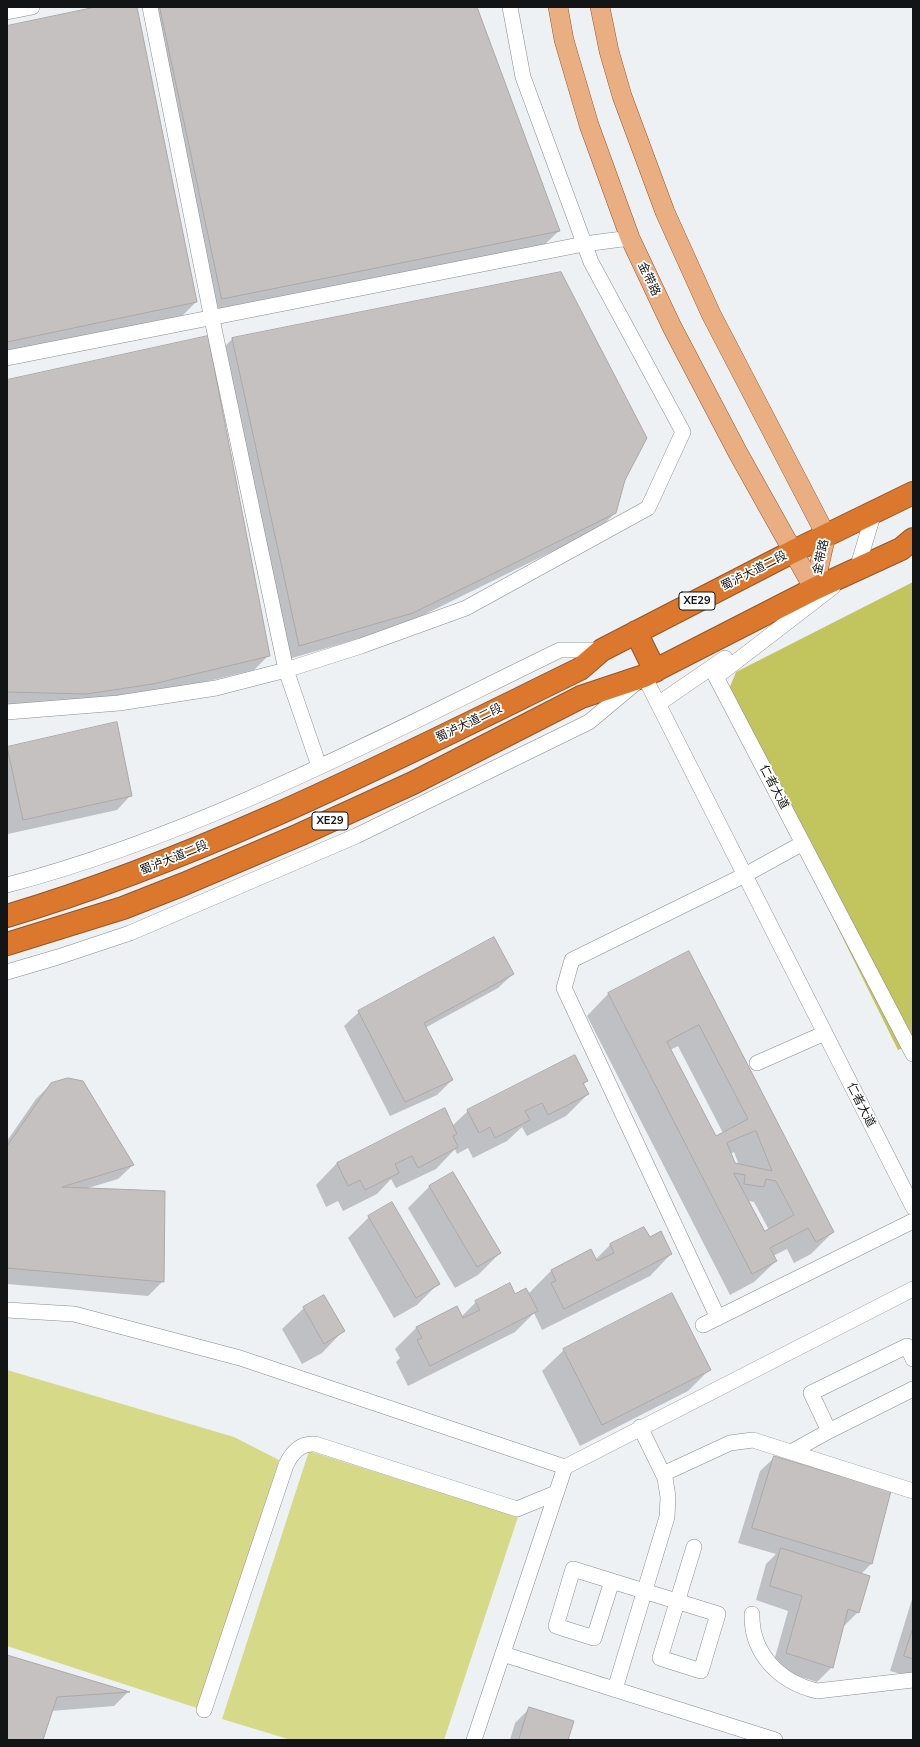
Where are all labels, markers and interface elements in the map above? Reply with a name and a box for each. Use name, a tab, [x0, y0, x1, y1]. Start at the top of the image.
street label: 金带路	[635, 260, 663, 298]
street label: 金带路	[810, 538, 832, 576]
street label: 蜀泸大道二段	[719, 548, 789, 594]
road number: XE29	[679, 592, 715, 610]
street label: 蜀泸大道二段	[433, 701, 505, 745]
street label: 仁者大道	[756, 762, 792, 812]
road number: XE29	[312, 812, 348, 830]
street label: 蜀泸大道二段	[138, 838, 210, 878]
street label: 仁者大道	[844, 1080, 878, 1130]

